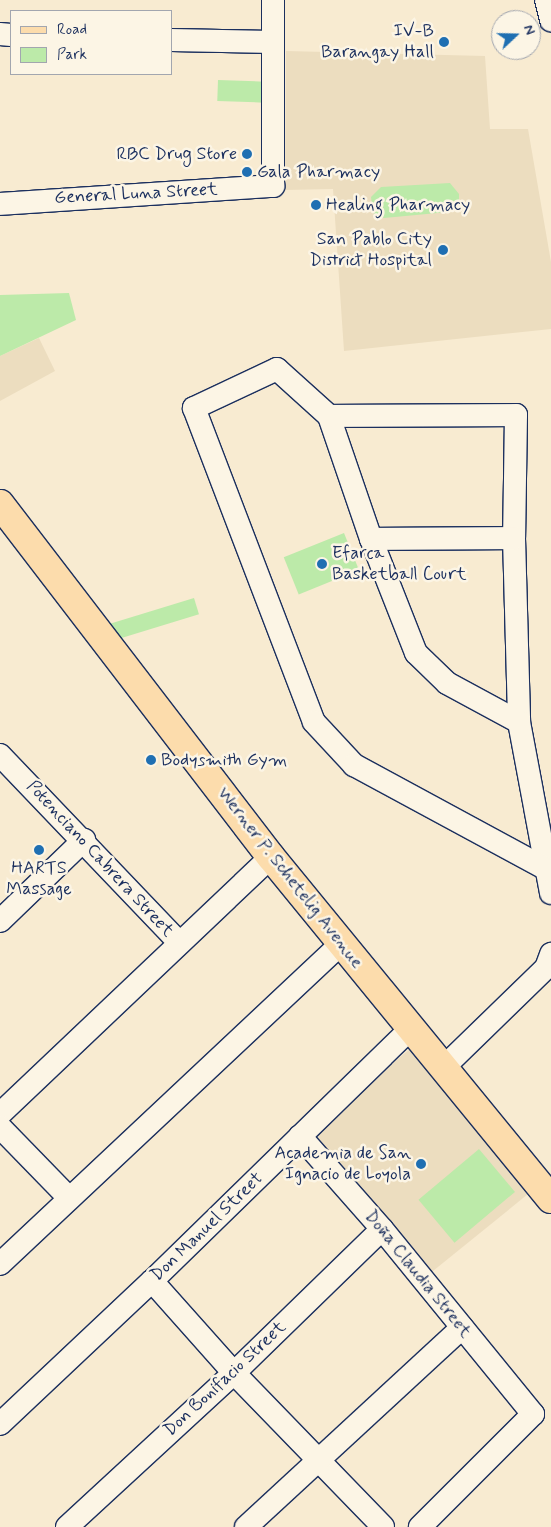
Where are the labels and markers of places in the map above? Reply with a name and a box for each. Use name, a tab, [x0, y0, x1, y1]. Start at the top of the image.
place label: IV-B Barangay Hall	[322, 21, 434, 64]
marker: IV-B Barangay Hall	[438, 36, 450, 48]
place label: RBC Drug Store	[117, 143, 237, 165]
marker: RBC Drug Store	[241, 148, 253, 160]
place label: Gala Pharmacy	[257, 161, 372, 183]
marker: Gala Pharmacy	[241, 166, 253, 178]
place label: Healing Pharmacy	[326, 194, 465, 216]
marker: Healing Pharmacy	[310, 199, 322, 211]
place label: San Pablo City District Hospital	[309, 229, 432, 272]
marker: San Pablo City District Hospital	[436, 243, 450, 257]
place label: Efarca Basketball Court	[332, 543, 466, 586]
marker: Efarca Basketball Court	[316, 558, 328, 570]
place label: Bodysmith Gym	[161, 749, 287, 771]
marker: Bodysmith Gym	[145, 754, 157, 766]
marker: HARTS Massage	[33, 844, 45, 856]
place label: HARTS Massage	[6, 858, 72, 901]
place label: Academia de San Ignacio de Loyola	[277, 1143, 411, 1186]
marker: Academia de San Ignacio de Loyola	[415, 1158, 427, 1170]

